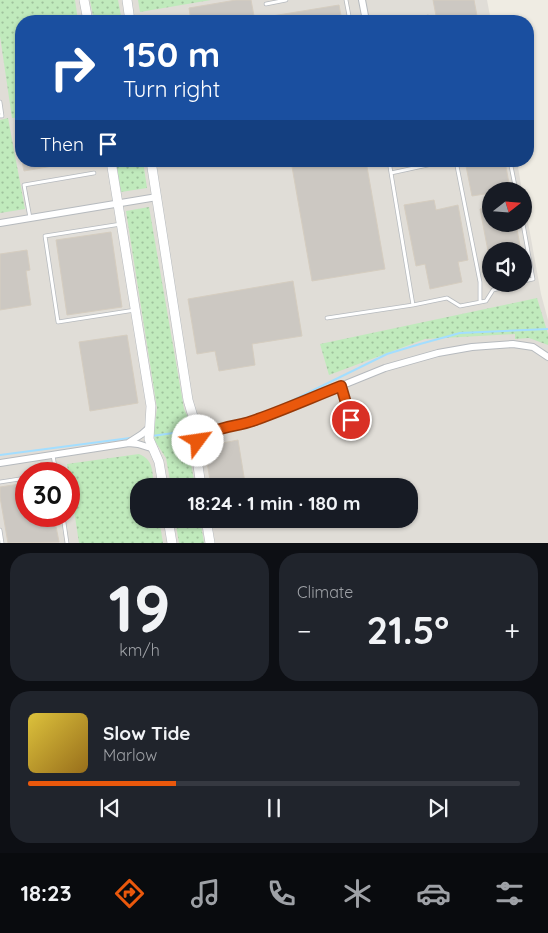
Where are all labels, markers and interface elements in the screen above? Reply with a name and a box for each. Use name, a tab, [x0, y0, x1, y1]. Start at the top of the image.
text: 150 m	[123, 32, 220, 76]
icon: right	[40, 35, 105, 100]
text: Turn right	[123, 75, 220, 103]
icon: arrive	[94, 130, 122, 158]
text: Then	[40, 132, 84, 156]
north arrow	[482, 182, 532, 232]
map controls	[482, 182, 532, 292]
button: sound	[482, 242, 532, 292]
pin	[330, 399, 372, 441]
icon: arrive	[337, 406, 365, 434]
position arrow	[171, 414, 223, 466]
speed limit sign: 30	[15, 462, 80, 527]
text: 18:24 · 1 min · 180 m	[187, 491, 361, 515]
text: 19	[108, 567, 171, 648]
text: Climate	[297, 582, 353, 602]
text: 21.5°	[367, 606, 449, 654]
text: −	[297, 613, 312, 648]
text: +	[504, 613, 520, 648]
text: km/h	[119, 640, 160, 660]
text: Slow Tide	[103, 721, 191, 745]
text: Marlow	[103, 745, 157, 765]
icon: previous	[96, 794, 124, 822]
icon: pause	[260, 794, 288, 822]
icon: next	[424, 794, 452, 822]
icon: directions	[112, 876, 147, 911]
icon: music	[188, 876, 223, 911]
icon: phone	[264, 876, 299, 911]
icon: climate	[340, 876, 375, 911]
icon: car	[416, 876, 451, 911]
icon: filters	[492, 876, 527, 911]
text: 18:23	[21, 879, 71, 907]

